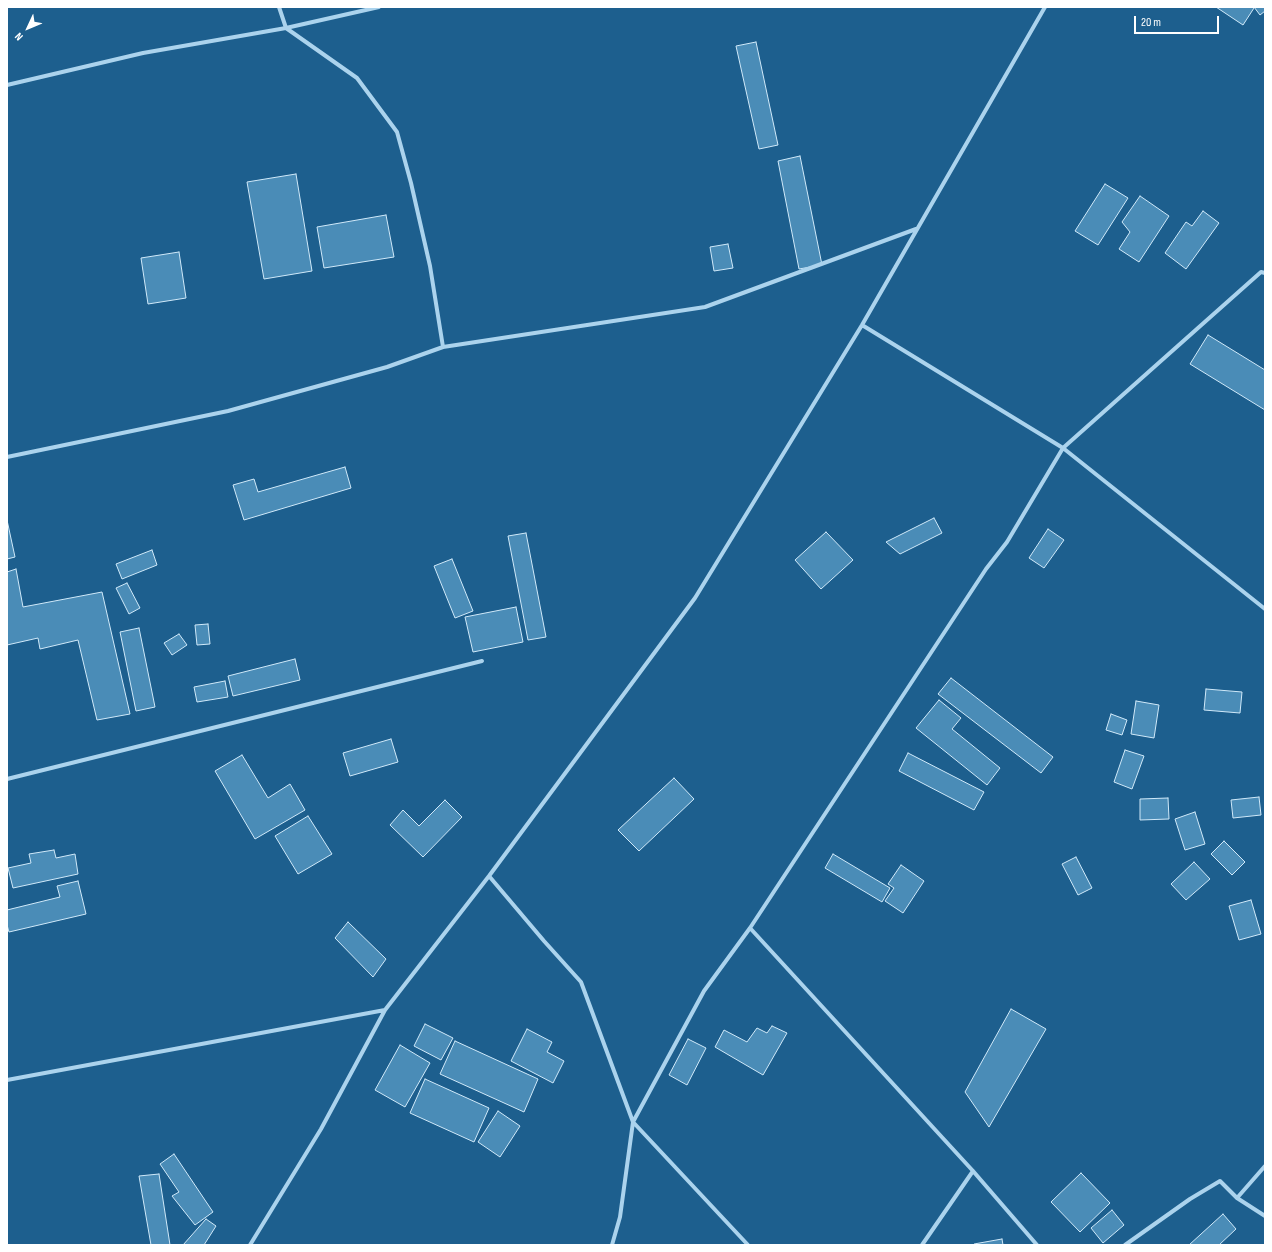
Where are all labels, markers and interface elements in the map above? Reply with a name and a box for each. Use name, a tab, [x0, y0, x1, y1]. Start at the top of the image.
north arrow	[8, 8, 48, 48]
scale bar	[1136, 8, 1221, 34]
text: 20 m	[1141, 15, 1161, 30]
text: N	[12, 30, 26, 43]

